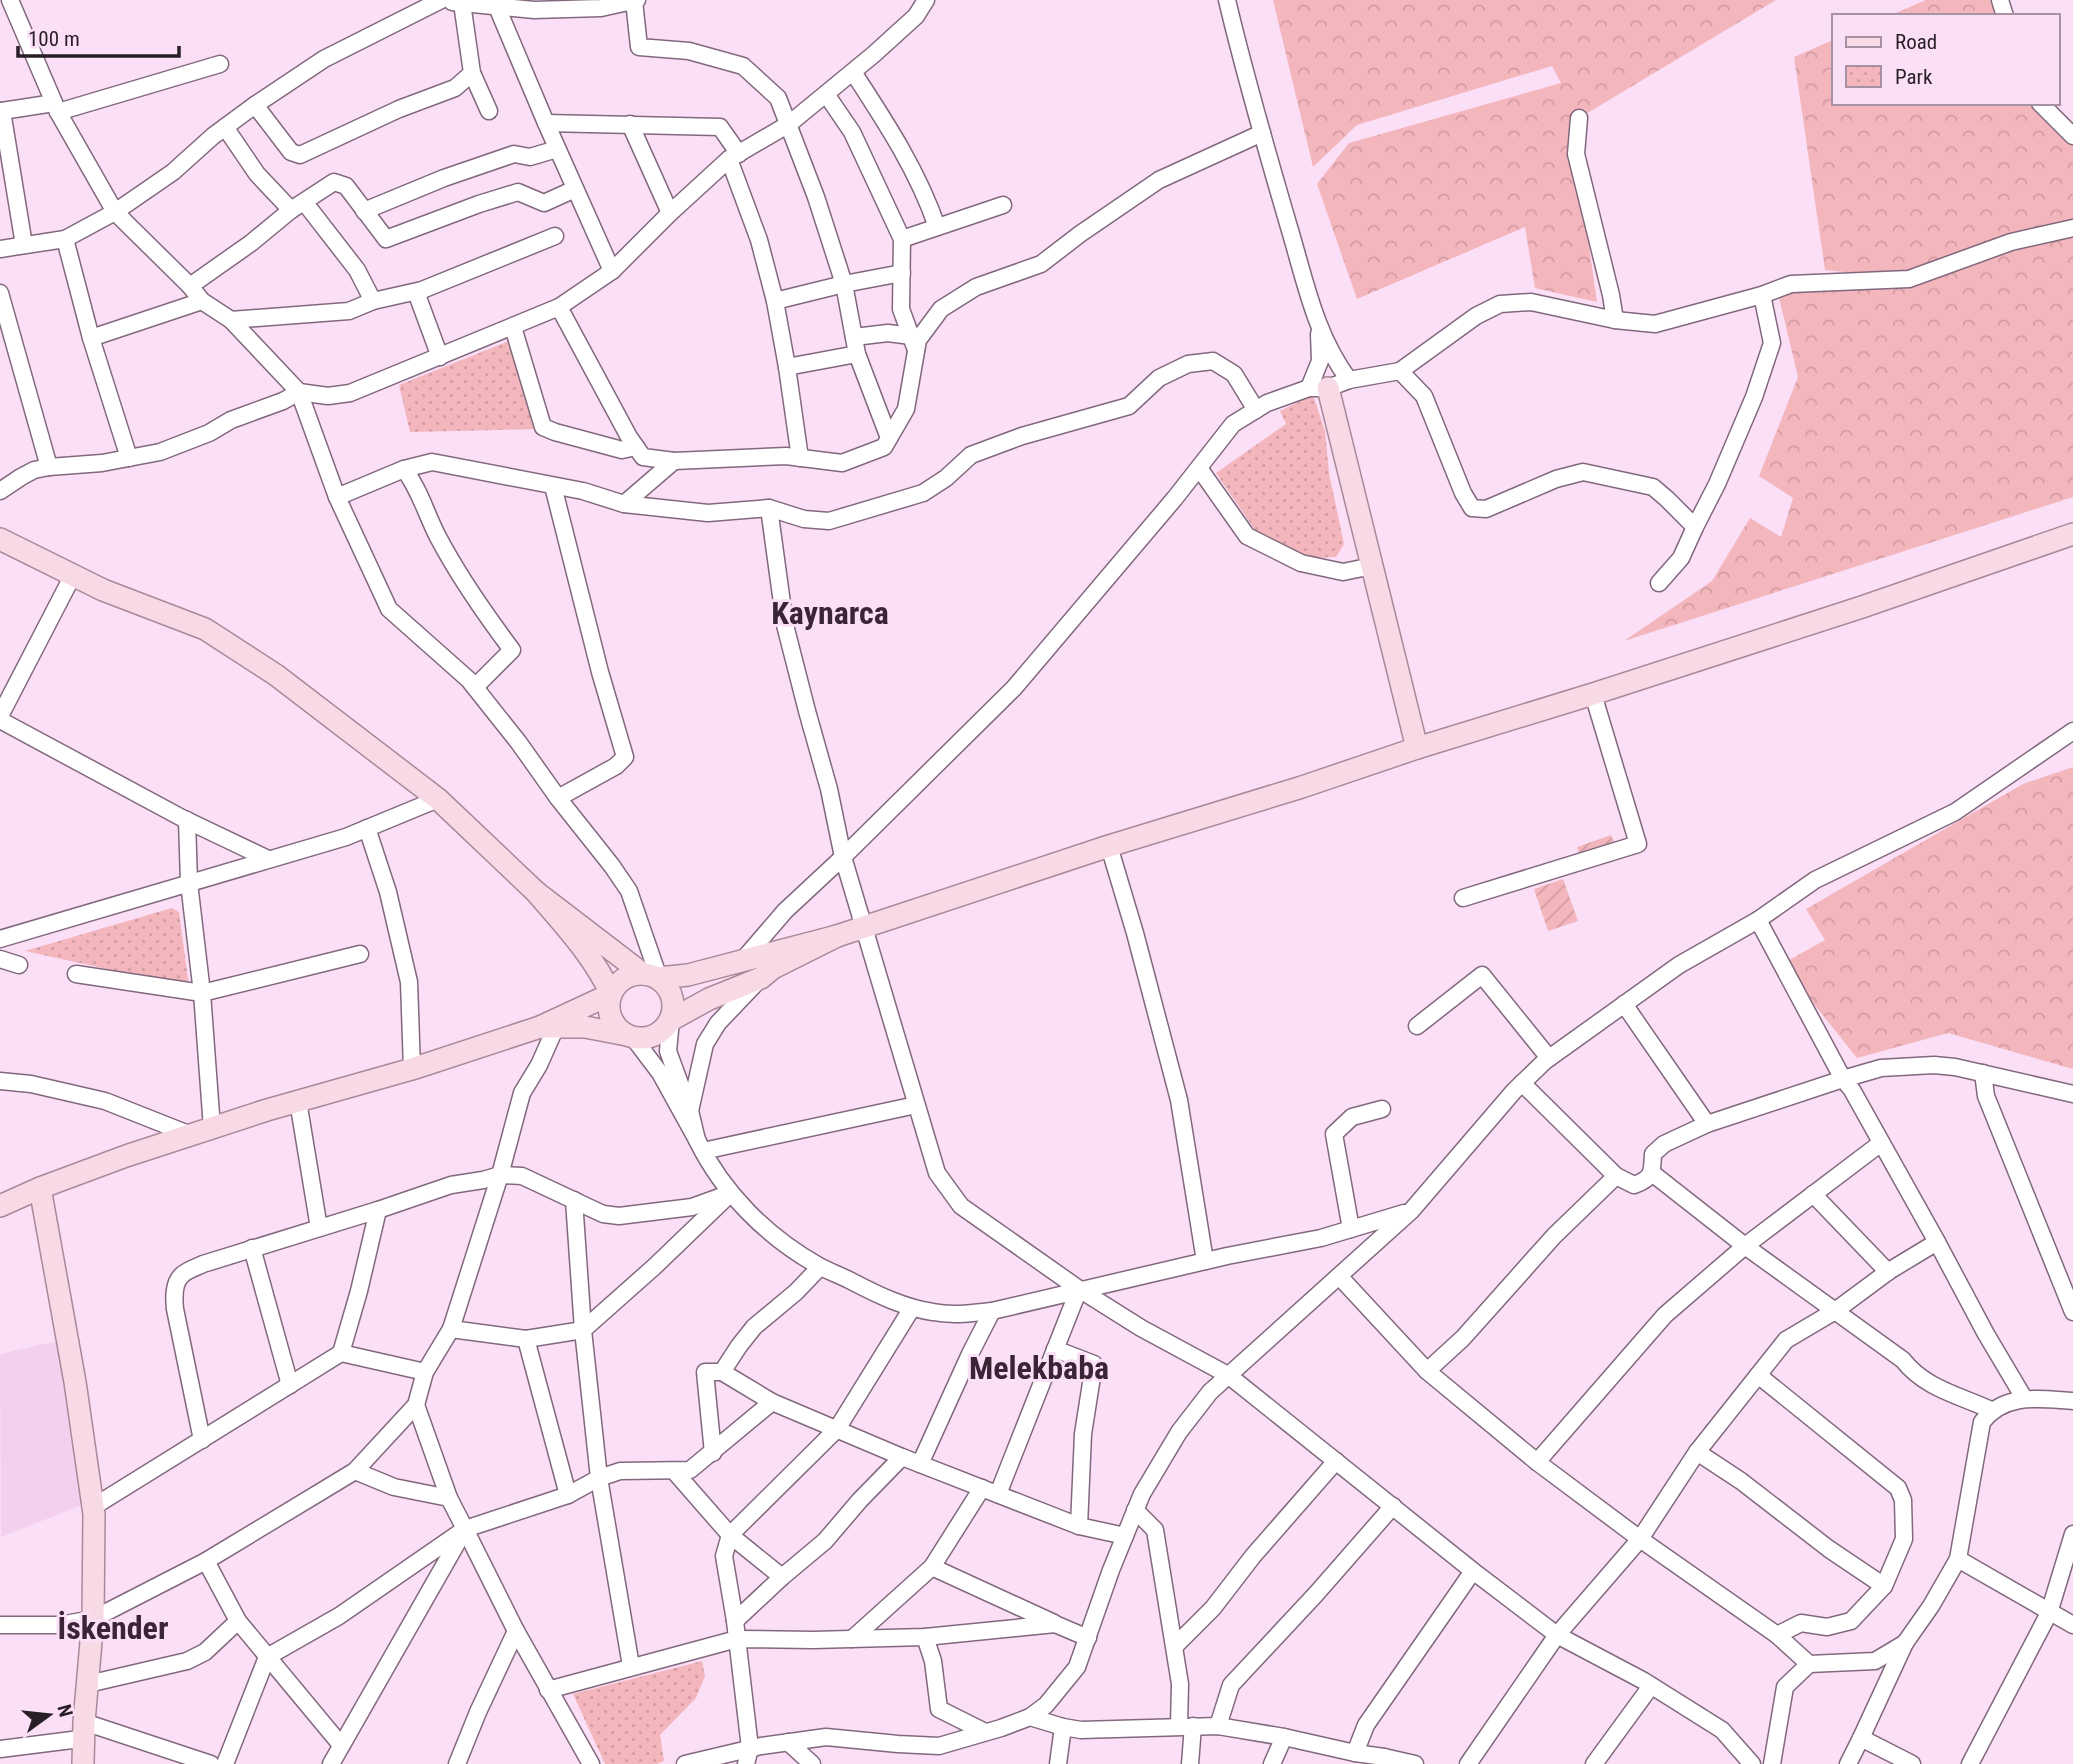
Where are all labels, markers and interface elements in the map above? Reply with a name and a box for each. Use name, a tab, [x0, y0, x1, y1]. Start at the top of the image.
scale bar	[18, 14, 178, 58]
legend	[1832, 14, 2059, 105]
text: 100 m	[28, 27, 80, 51]
text: Road	[1895, 30, 1937, 54]
text: Park	[1895, 65, 1933, 89]
district label: Kaynarca	[771, 594, 889, 632]
district label: Melekbaba	[969, 1349, 1109, 1387]
district label: İskender	[58, 1609, 168, 1647]
north arrow	[14, 1680, 84, 1750]
text: N	[52, 1702, 78, 1719]

